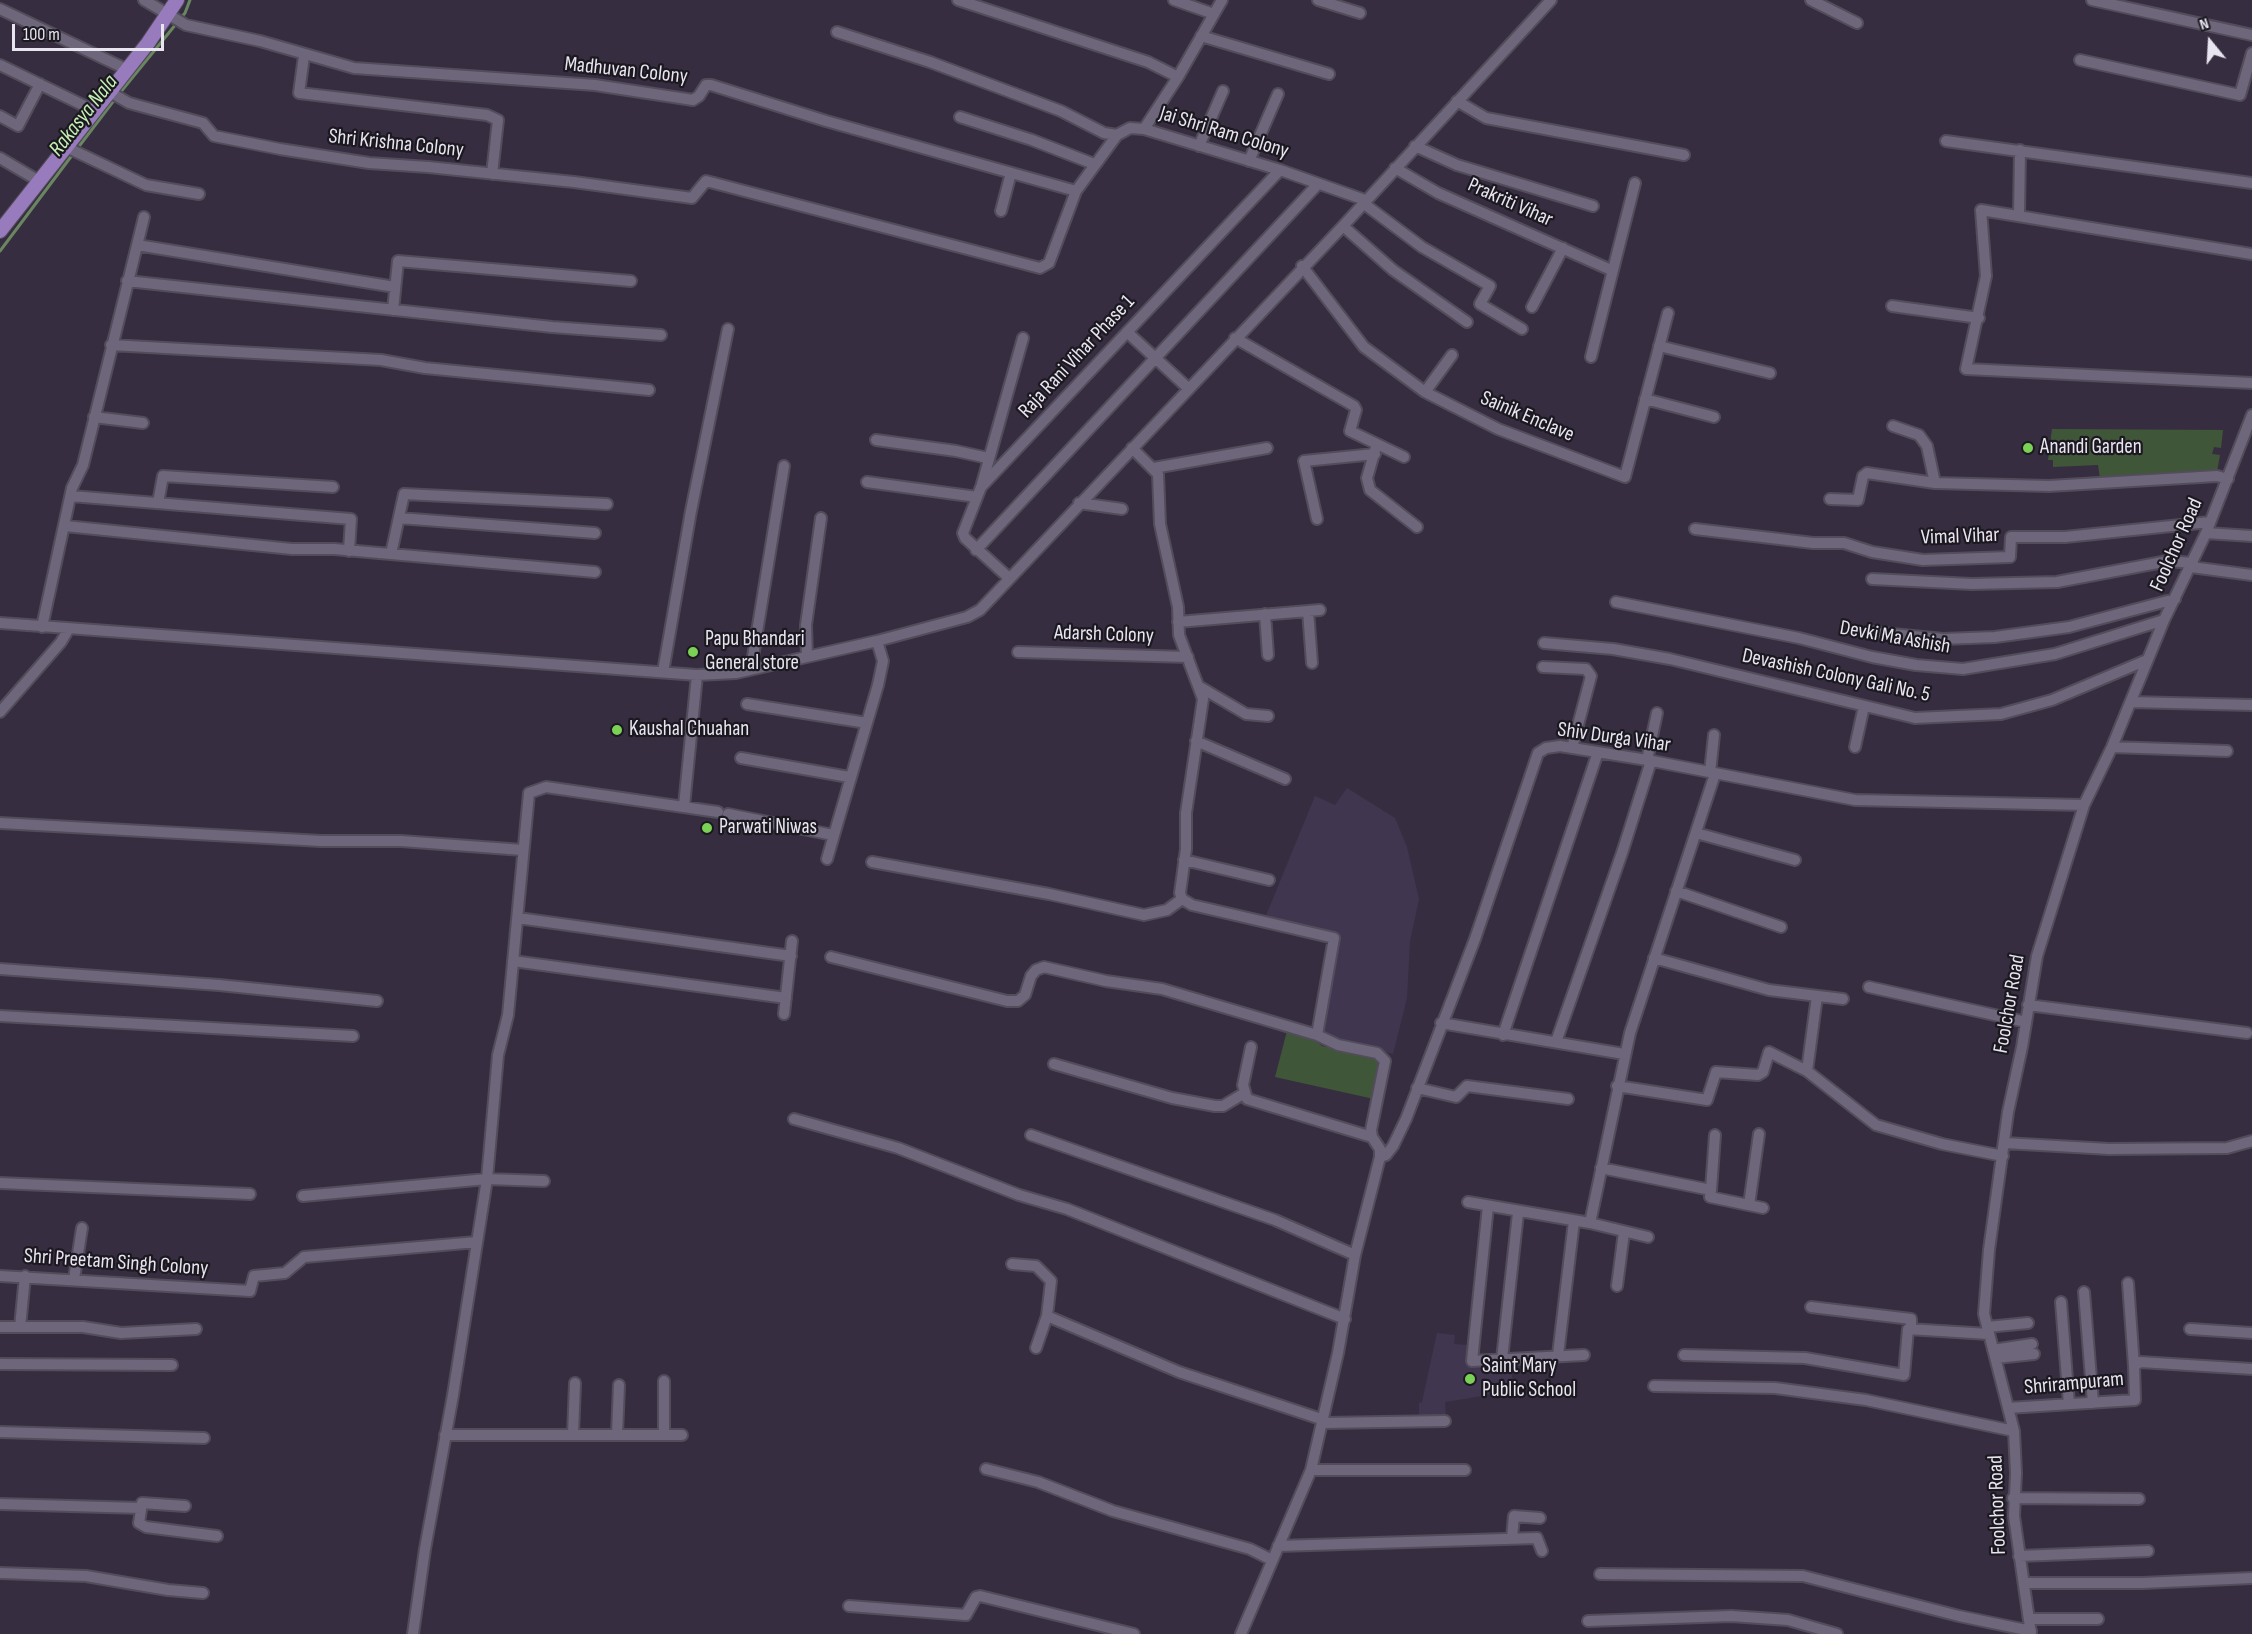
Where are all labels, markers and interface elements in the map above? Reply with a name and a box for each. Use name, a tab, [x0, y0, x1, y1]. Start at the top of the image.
scale bar	[15, 12, 166, 50]
north arrow	[2180, 12, 2240, 72]
text: N	[2197, 14, 2211, 35]
text: 100 m	[23, 24, 60, 45]
street label: Madhuvan Colony	[563, 52, 689, 90]
water label: Rakasya Nala	[44, 70, 124, 162]
street label: Jai Shri Ram Colony	[1156, 101, 1292, 165]
street label: Shri Krishna Colony	[327, 124, 465, 164]
street label: Prakriti Vihar	[1463, 173, 1557, 233]
street label: Raja Rani Vihar Phase 1	[1014, 290, 1140, 424]
street label: Sainik Enclave	[1476, 386, 1578, 448]
place label: Anandi Garden	[2040, 435, 2142, 461]
marker: Anandi Garden	[2021, 441, 2035, 455]
street label: Foolchor Road	[2145, 494, 2209, 596]
street label: Vimal Vihar	[1920, 523, 2000, 551]
street label: Devki Ma Ashish	[1838, 616, 1952, 660]
street label: Adarsh Colony	[1054, 621, 1154, 649]
place label: Papu Bhandari General store	[705, 627, 805, 677]
street label: Devashish Colony Gali No. 5	[1740, 644, 1932, 708]
marker: Papu Bhandari General store	[686, 645, 700, 659]
place label: Kaushal Chuahan	[629, 717, 749, 743]
street label: Shiv Durga Vihar	[1556, 718, 1672, 758]
marker: Kaushal Chuahan	[610, 723, 624, 737]
place label: Parwati Niwas	[719, 815, 817, 841]
marker: Parwati Niwas	[700, 821, 714, 835]
street label: Foolchor Road	[1989, 953, 2031, 1055]
street label: Shri Preetam Singh Colony	[23, 1244, 209, 1282]
place label: Saint Mary Public School	[1482, 1354, 1576, 1404]
street label: Shrirampuram	[2023, 1367, 2125, 1401]
marker: Saint Mary Public School	[1463, 1372, 1477, 1386]
street label: Foolchor Road	[1984, 1455, 2012, 1555]

